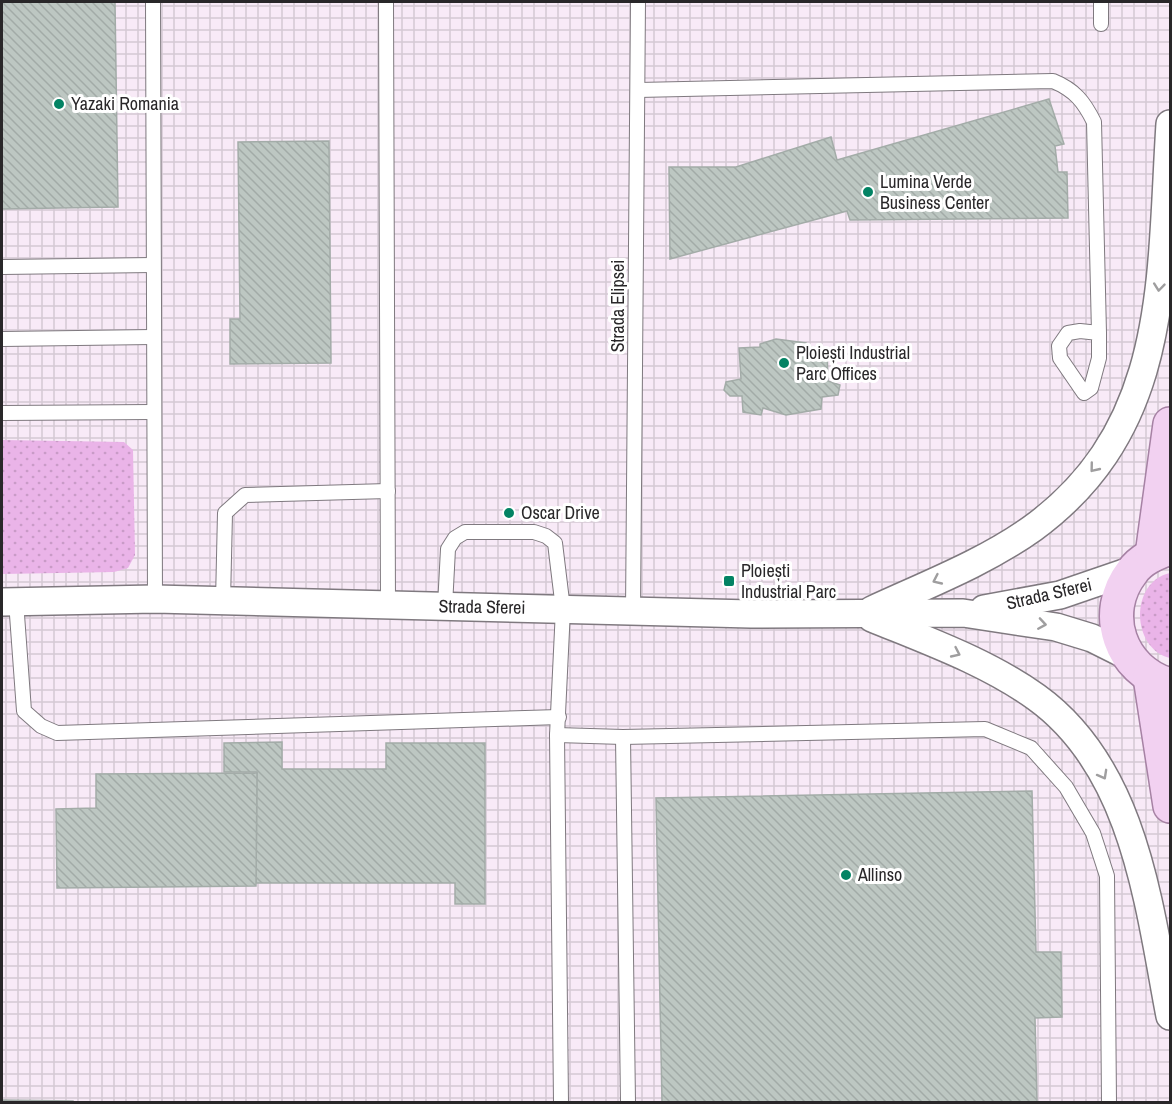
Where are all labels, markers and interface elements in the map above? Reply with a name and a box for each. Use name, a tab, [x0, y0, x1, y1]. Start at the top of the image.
place label: Yazaki Romania	[71, 91, 179, 116]
marker: Yazaki Romania	[52, 97, 66, 111]
place label: Lumina Verde Business Center	[880, 169, 989, 215]
marker: Lumina Verde Business Center	[861, 185, 875, 199]
street label: Strada Elipsei	[605, 260, 630, 352]
one-way arrow	[1153, 283, 1166, 292]
place label: Ploiești Industrial Parc Offices	[796, 340, 910, 386]
marker: Ploiești Industrial Parc Offices	[777, 356, 791, 370]
one-way arrow	[1091, 461, 1102, 472]
place label: Oscar Drive	[521, 500, 600, 525]
marker: Oscar Drive	[502, 506, 516, 520]
place label: Ploiești Industrial Parc	[741, 558, 836, 604]
one-way arrow	[933, 572, 944, 584]
street label: Strada Sferei	[1004, 572, 1094, 615]
marker: Ploiești Industrial Parc	[722, 574, 736, 588]
street label: Strada Sferei	[438, 593, 526, 620]
one-way arrow	[1037, 618, 1046, 630]
one-way arrow	[949, 646, 960, 658]
one-way arrow	[1096, 769, 1107, 779]
place label: Allinso	[857, 862, 902, 887]
marker: Allinso	[839, 868, 853, 882]

